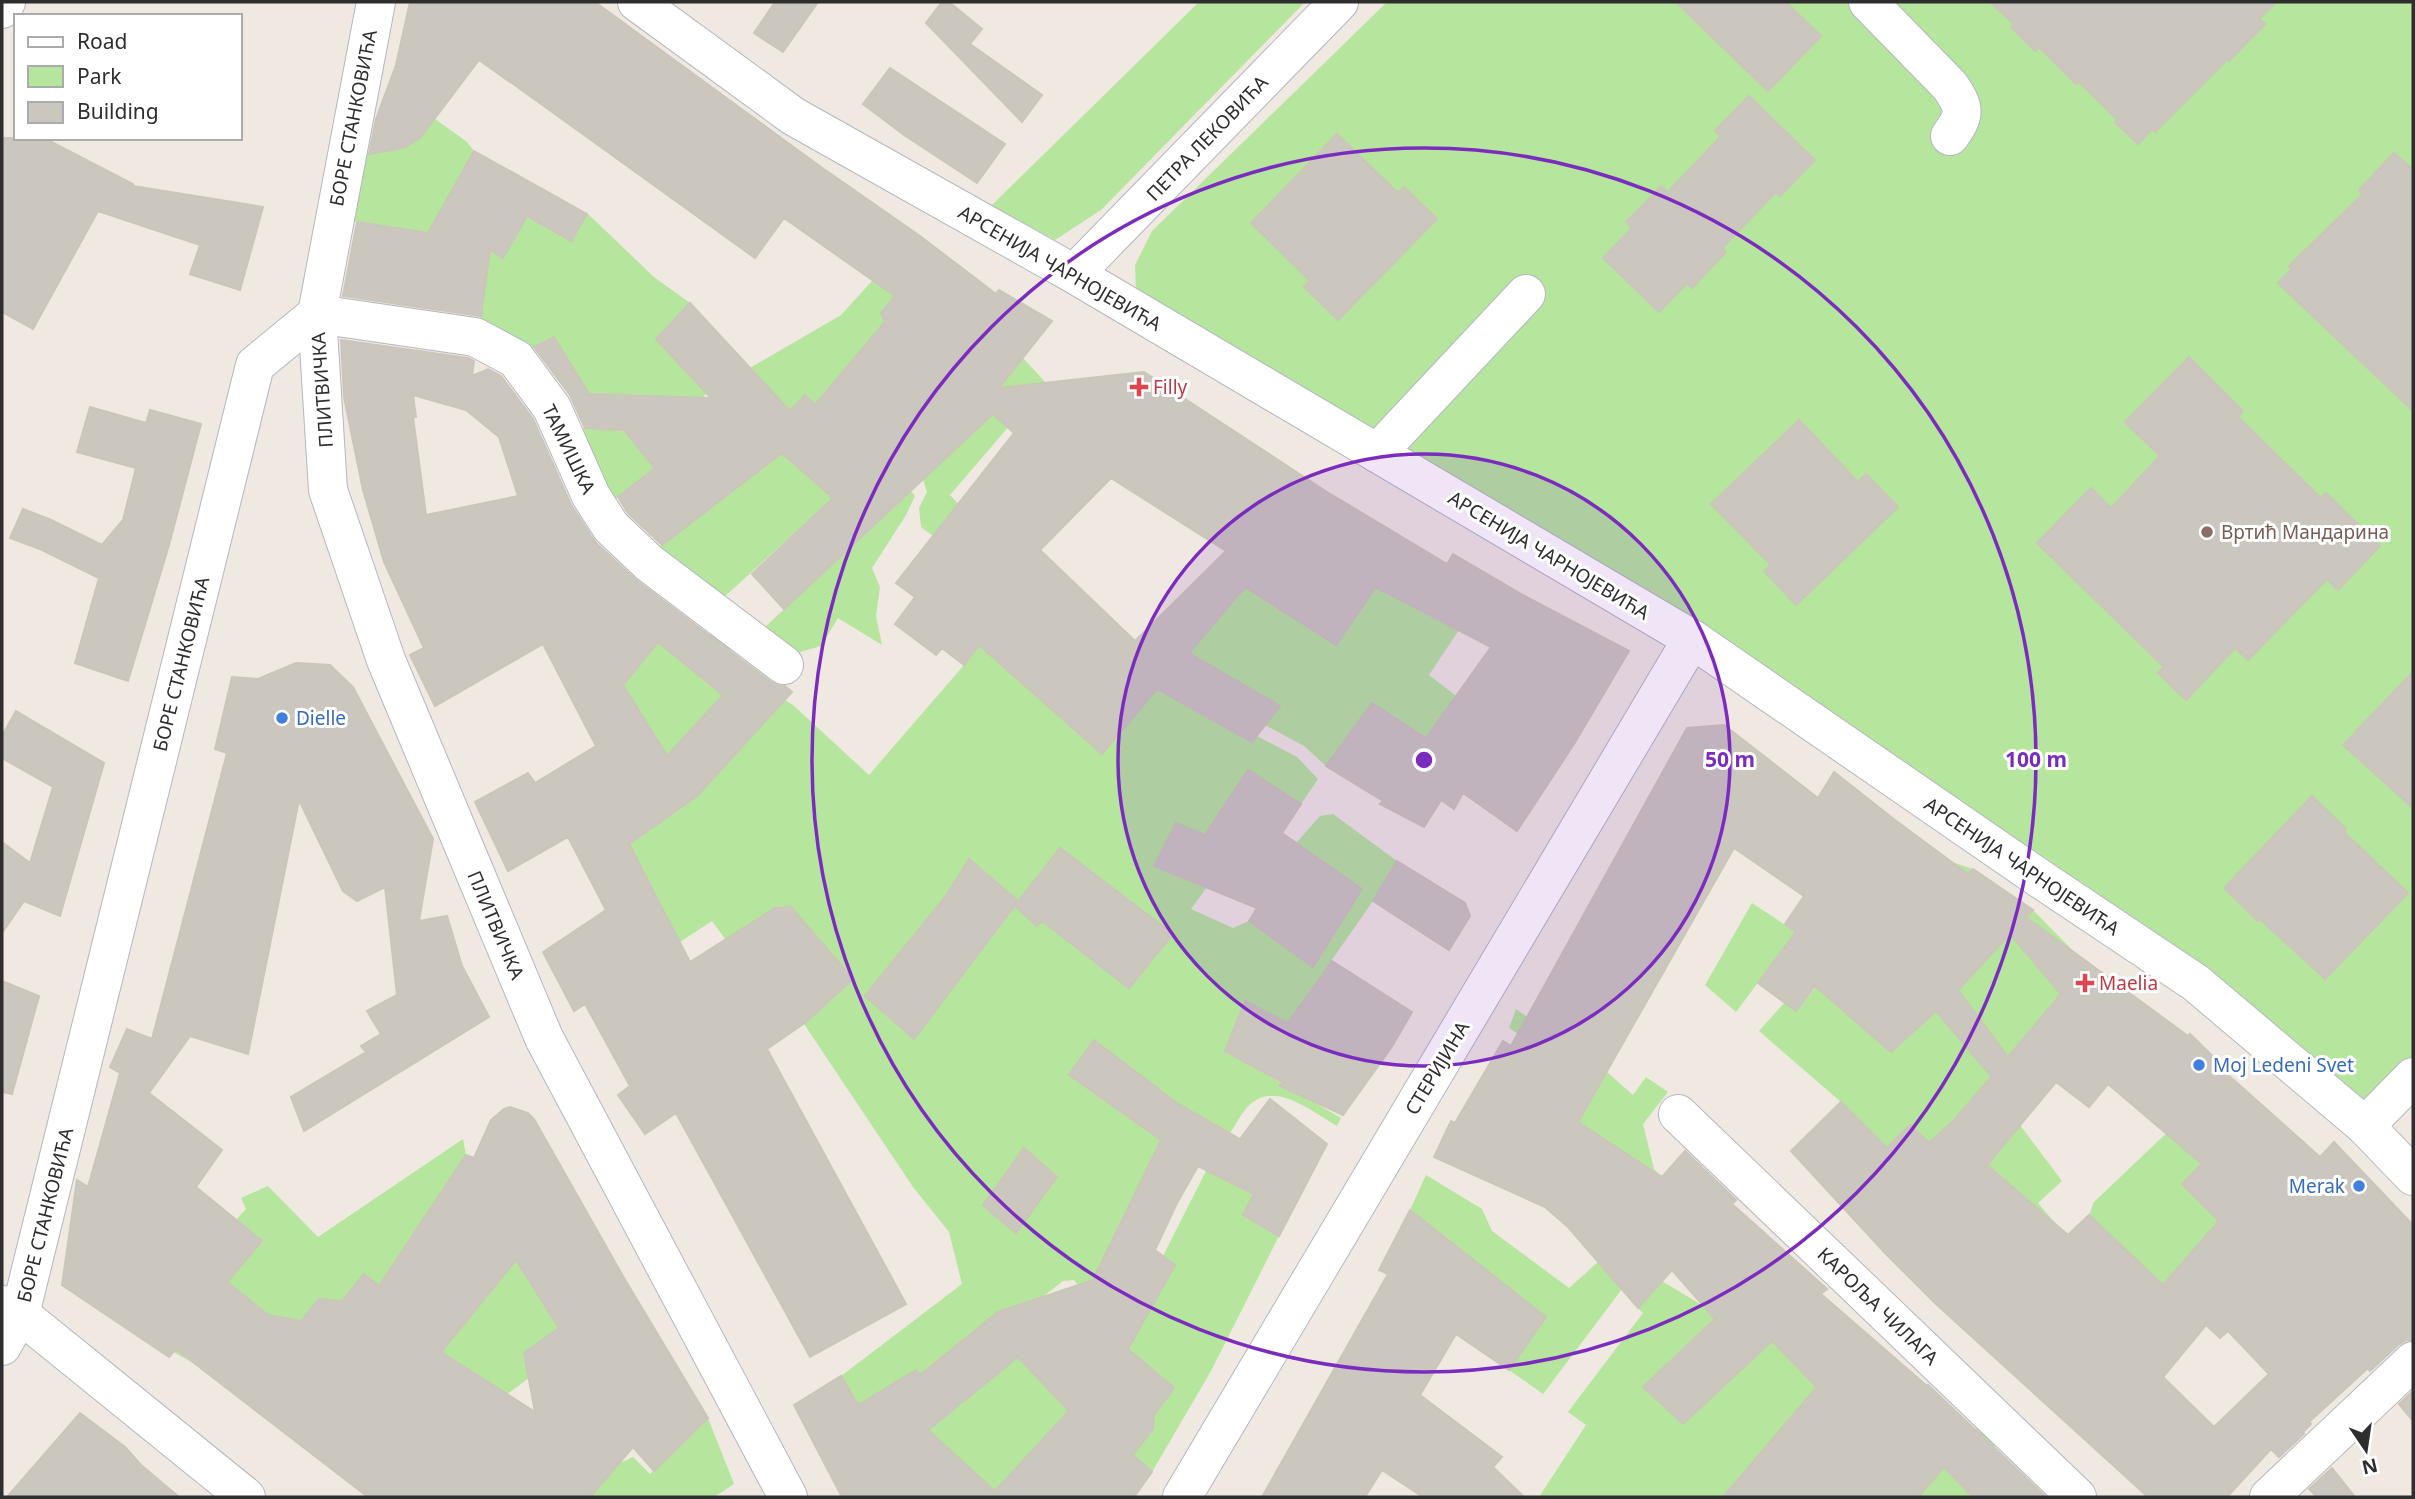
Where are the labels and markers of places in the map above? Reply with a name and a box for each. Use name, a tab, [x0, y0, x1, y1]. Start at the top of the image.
place label: Filly	[1153, 374, 1188, 400]
marker: Filly	[1131, 379, 1147, 395]
place label: Вртић Мандарина	[2221, 519, 2389, 545]
marker: Вртић Мандарина	[2199, 524, 2215, 540]
place label: Dielle	[296, 705, 346, 731]
marker: Dielle	[274, 710, 290, 726]
centre of rings	[1412, 748, 1436, 772]
place label: Maelia	[2099, 970, 2158, 996]
marker: Maelia	[2077, 975, 2093, 991]
place label: Moj Ledeni Svet	[2213, 1052, 2354, 1078]
marker: Moj Ledeni Svet	[2191, 1057, 2207, 1073]
place label: Merak	[2289, 1173, 2345, 1199]
marker: Merak	[2351, 1178, 2367, 1194]

